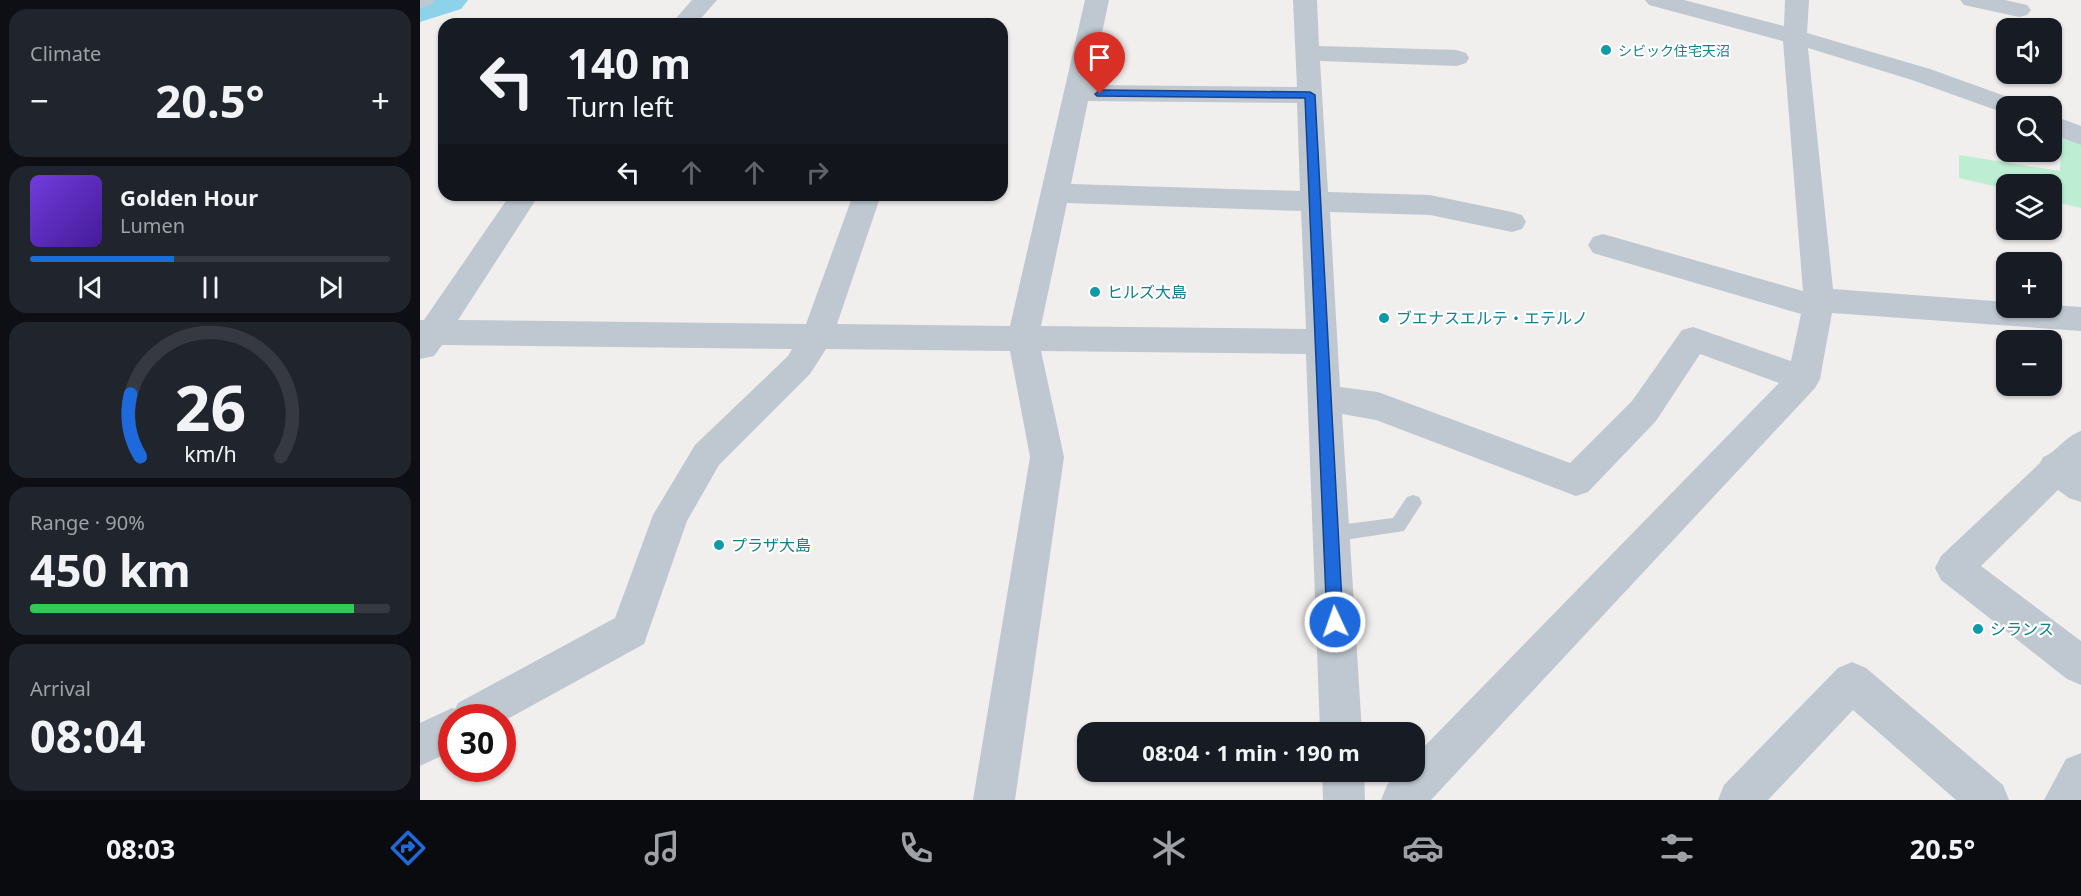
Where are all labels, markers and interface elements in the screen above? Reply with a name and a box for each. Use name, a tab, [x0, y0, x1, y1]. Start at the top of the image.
map controls	[1996, 18, 2062, 396]
button: sound	[1996, 18, 2062, 84]
pin	[1074, 32, 1125, 94]
text: 140 m	[567, 34, 691, 91]
text: Climate	[30, 40, 101, 67]
icon: arrive	[1083, 41, 1116, 74]
place label: シビック住宅天沼	[1618, 41, 1730, 60]
icon: left	[468, 42, 546, 120]
marker: シビック住宅天沼	[1599, 43, 1613, 57]
text: 20.5°	[156, 70, 264, 131]
text: −	[30, 78, 49, 123]
text: +	[371, 78, 390, 123]
text: Turn left	[567, 88, 673, 125]
button: search	[1996, 96, 2062, 162]
icon: left	[612, 156, 645, 189]
icon: ahead	[675, 156, 708, 189]
icon: ahead	[738, 156, 771, 189]
icon: right	[801, 156, 834, 189]
button: layers	[1996, 174, 2062, 240]
text: Golden Hour	[120, 182, 258, 212]
text: Lumen	[120, 212, 185, 239]
button: +	[1996, 252, 2062, 318]
icon: previous	[74, 271, 107, 304]
icon: pause	[194, 271, 227, 304]
icon: next	[314, 271, 347, 304]
place label: ヒルズ大島	[1107, 281, 1187, 303]
marker: ヒルズ大島	[1088, 285, 1102, 299]
place label: ブエナスエルテ・エテルノ	[1396, 307, 1588, 329]
marker: ブエナスエルテ・エテルノ	[1377, 311, 1391, 325]
button: −	[1996, 330, 2062, 396]
text: 26	[174, 364, 246, 449]
text: km/h	[184, 439, 236, 468]
text: Range · 90%	[30, 509, 145, 536]
place label: プラザ大島	[731, 534, 811, 556]
marker: プラザ大島	[712, 538, 726, 552]
text: 450 km	[30, 539, 191, 600]
position arrow	[1303, 590, 1367, 654]
place label: シランス	[1990, 618, 2054, 640]
marker: シランス	[1971, 622, 1985, 636]
text: Arrival	[30, 675, 91, 702]
speed limit sign: 30	[438, 704, 516, 782]
text: 08:04	[30, 705, 146, 766]
text: 08:04 · 1 min · 190 m	[1142, 737, 1360, 767]
icon: directions	[387, 827, 429, 869]
icon: music	[641, 827, 683, 869]
icon: phone	[895, 827, 937, 869]
icon: climate	[1148, 827, 1190, 869]
icon: car	[1402, 827, 1444, 869]
icon: filters	[1656, 827, 1698, 869]
text: 08:03	[106, 830, 175, 867]
text: 20.5°	[1910, 830, 1975, 867]

